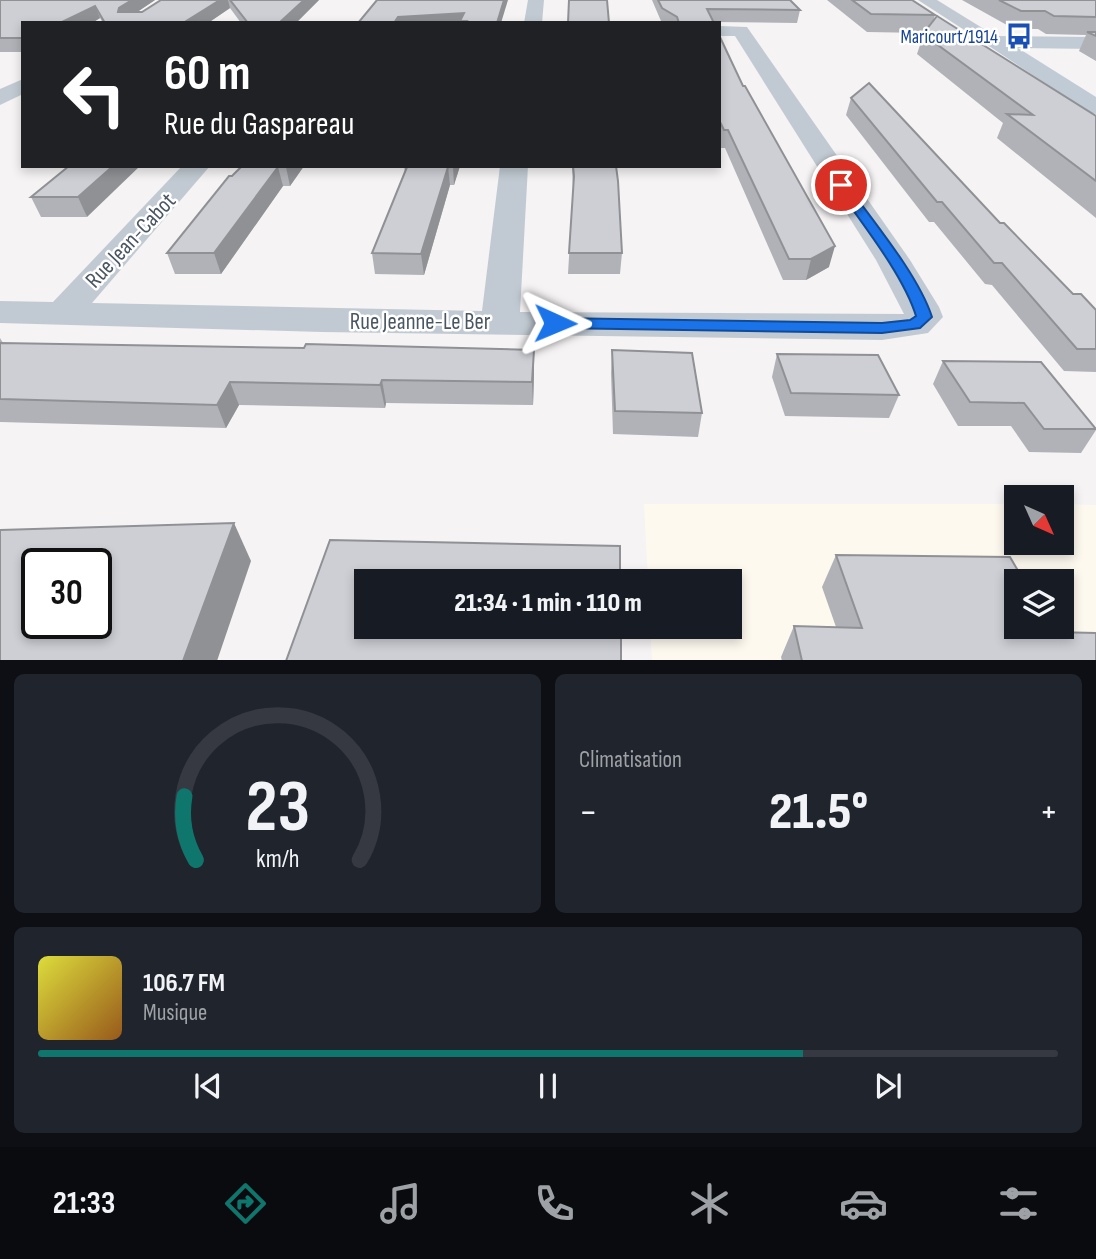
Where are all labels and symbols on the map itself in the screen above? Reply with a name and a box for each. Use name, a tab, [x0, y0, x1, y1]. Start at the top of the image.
bus stop icon: Maricourt/1914	[1004, 21, 1034, 51]
place label: Maricourt/1914	[900, 26, 998, 49]
pin	[811, 155, 871, 215]
street label: Rue Jean-Cabot	[80, 187, 182, 294]
position arrow	[518, 286, 592, 360]
street label: Rue Jeanne-Le Ber	[350, 308, 491, 336]
north arrow	[1004, 485, 1074, 555]
speed limit sign: 30	[21, 548, 112, 639]

